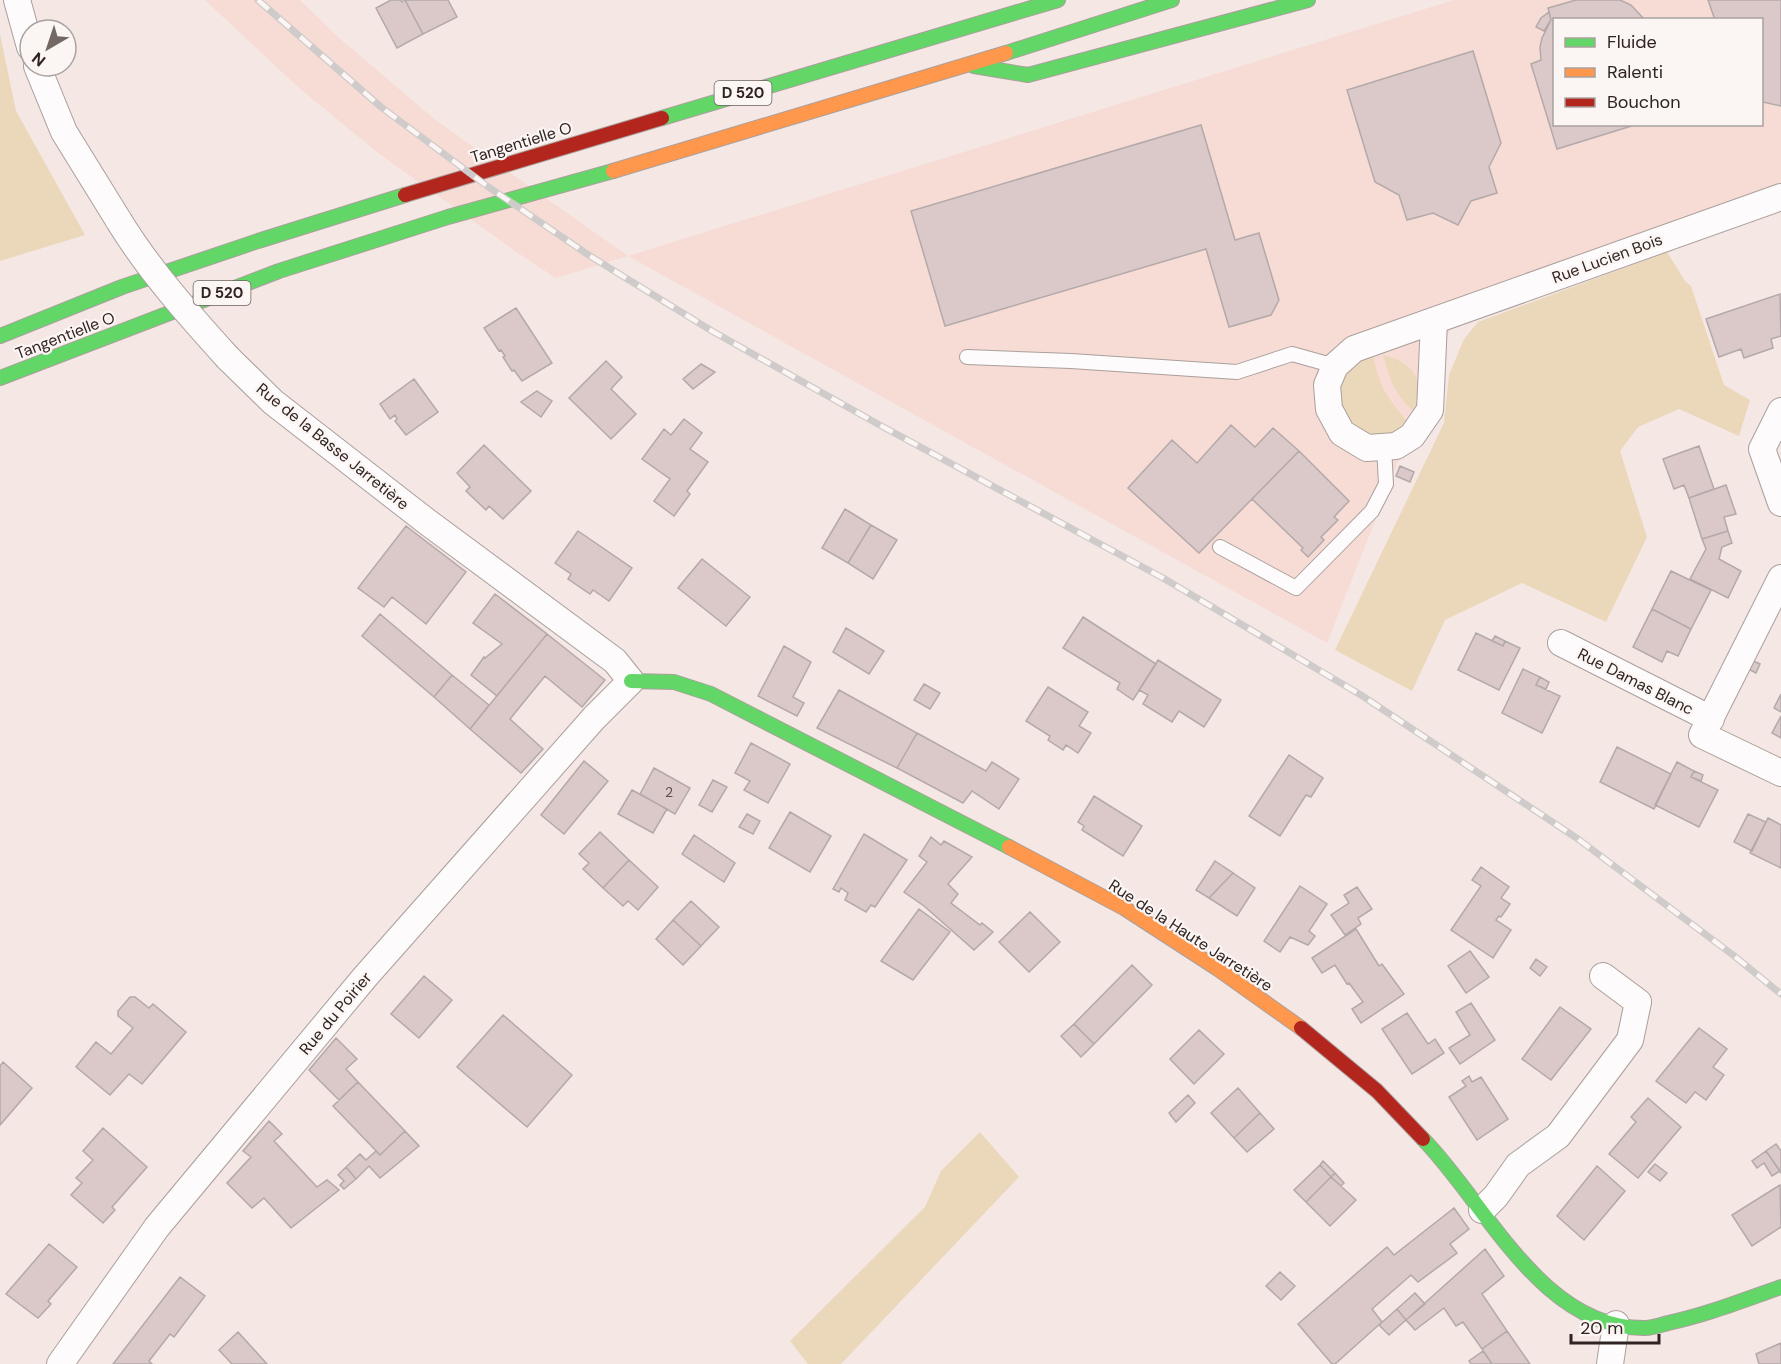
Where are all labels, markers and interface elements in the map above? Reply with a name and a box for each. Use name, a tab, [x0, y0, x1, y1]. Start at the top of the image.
north arrow	[18, 18, 78, 78]
legend	[1553, 18, 1763, 126]
text: Fluide	[1607, 30, 1657, 54]
text: N	[28, 47, 50, 71]
text: Ralenti	[1607, 60, 1663, 84]
road number: D 520	[714, 81, 771, 105]
text: Bouchon	[1607, 90, 1681, 114]
street label: Tangentielle O	[468, 117, 574, 168]
street label: Rue Lucien Bois	[1549, 229, 1665, 288]
road number: D 520	[194, 281, 250, 305]
street label: Tangentielle O	[13, 307, 118, 364]
street label: Rue de la Basse Jarretière	[252, 378, 413, 515]
street label: Rue Damas Blanc	[1574, 643, 1697, 720]
house number: 2	[665, 783, 673, 801]
street label: Rue de la Haute Jarretière	[1105, 875, 1277, 996]
street label: Rue du Poirier	[294, 967, 376, 1059]
scale bar	[1571, 1307, 1660, 1345]
text: 20 m	[1580, 1316, 1623, 1340]

